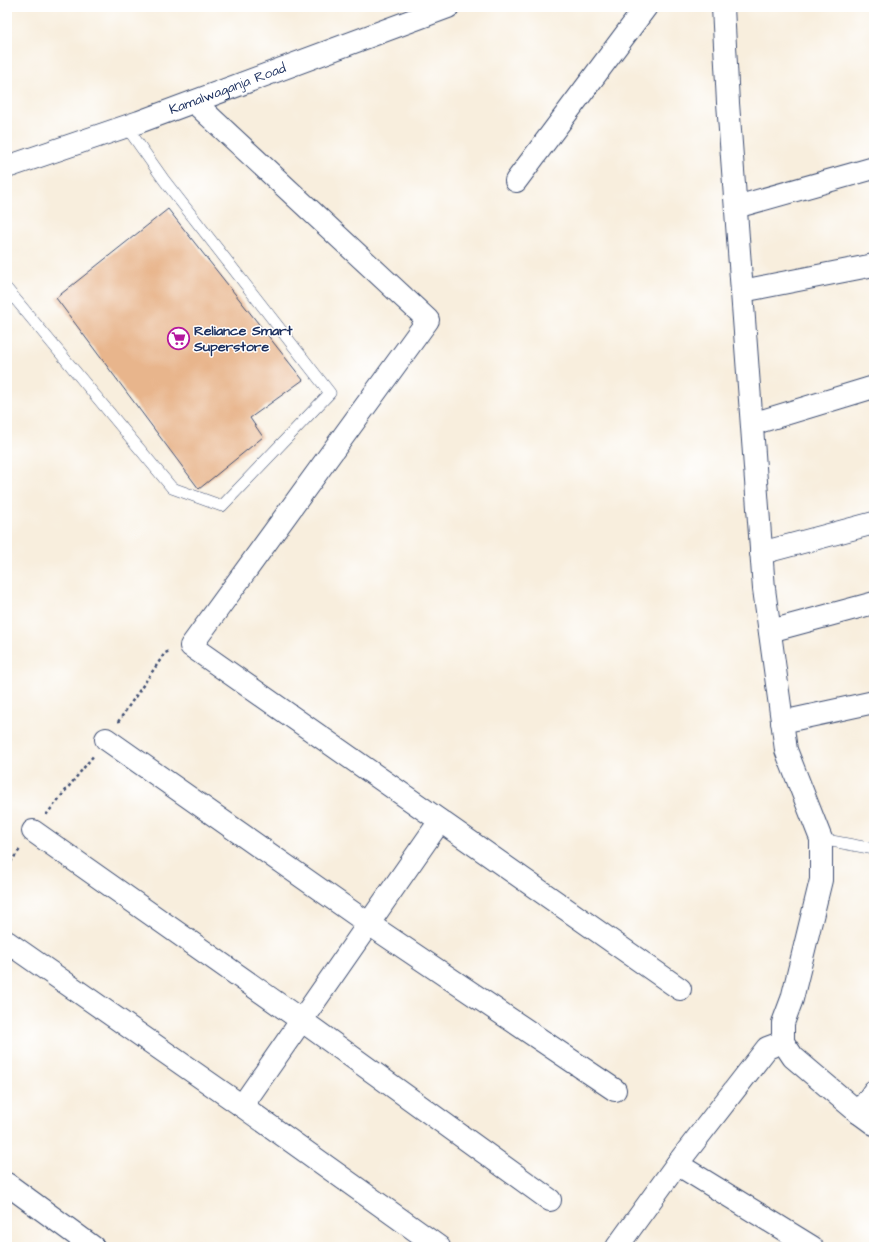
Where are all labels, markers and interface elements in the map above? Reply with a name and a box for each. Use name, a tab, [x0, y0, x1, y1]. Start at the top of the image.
street label: Kamalwaganja Road	[166, 58, 289, 120]
place label: Reliance Smart Superstore	[193, 321, 293, 357]
supermarket icon: Reliance Smart Superstore	[166, 326, 192, 352]

